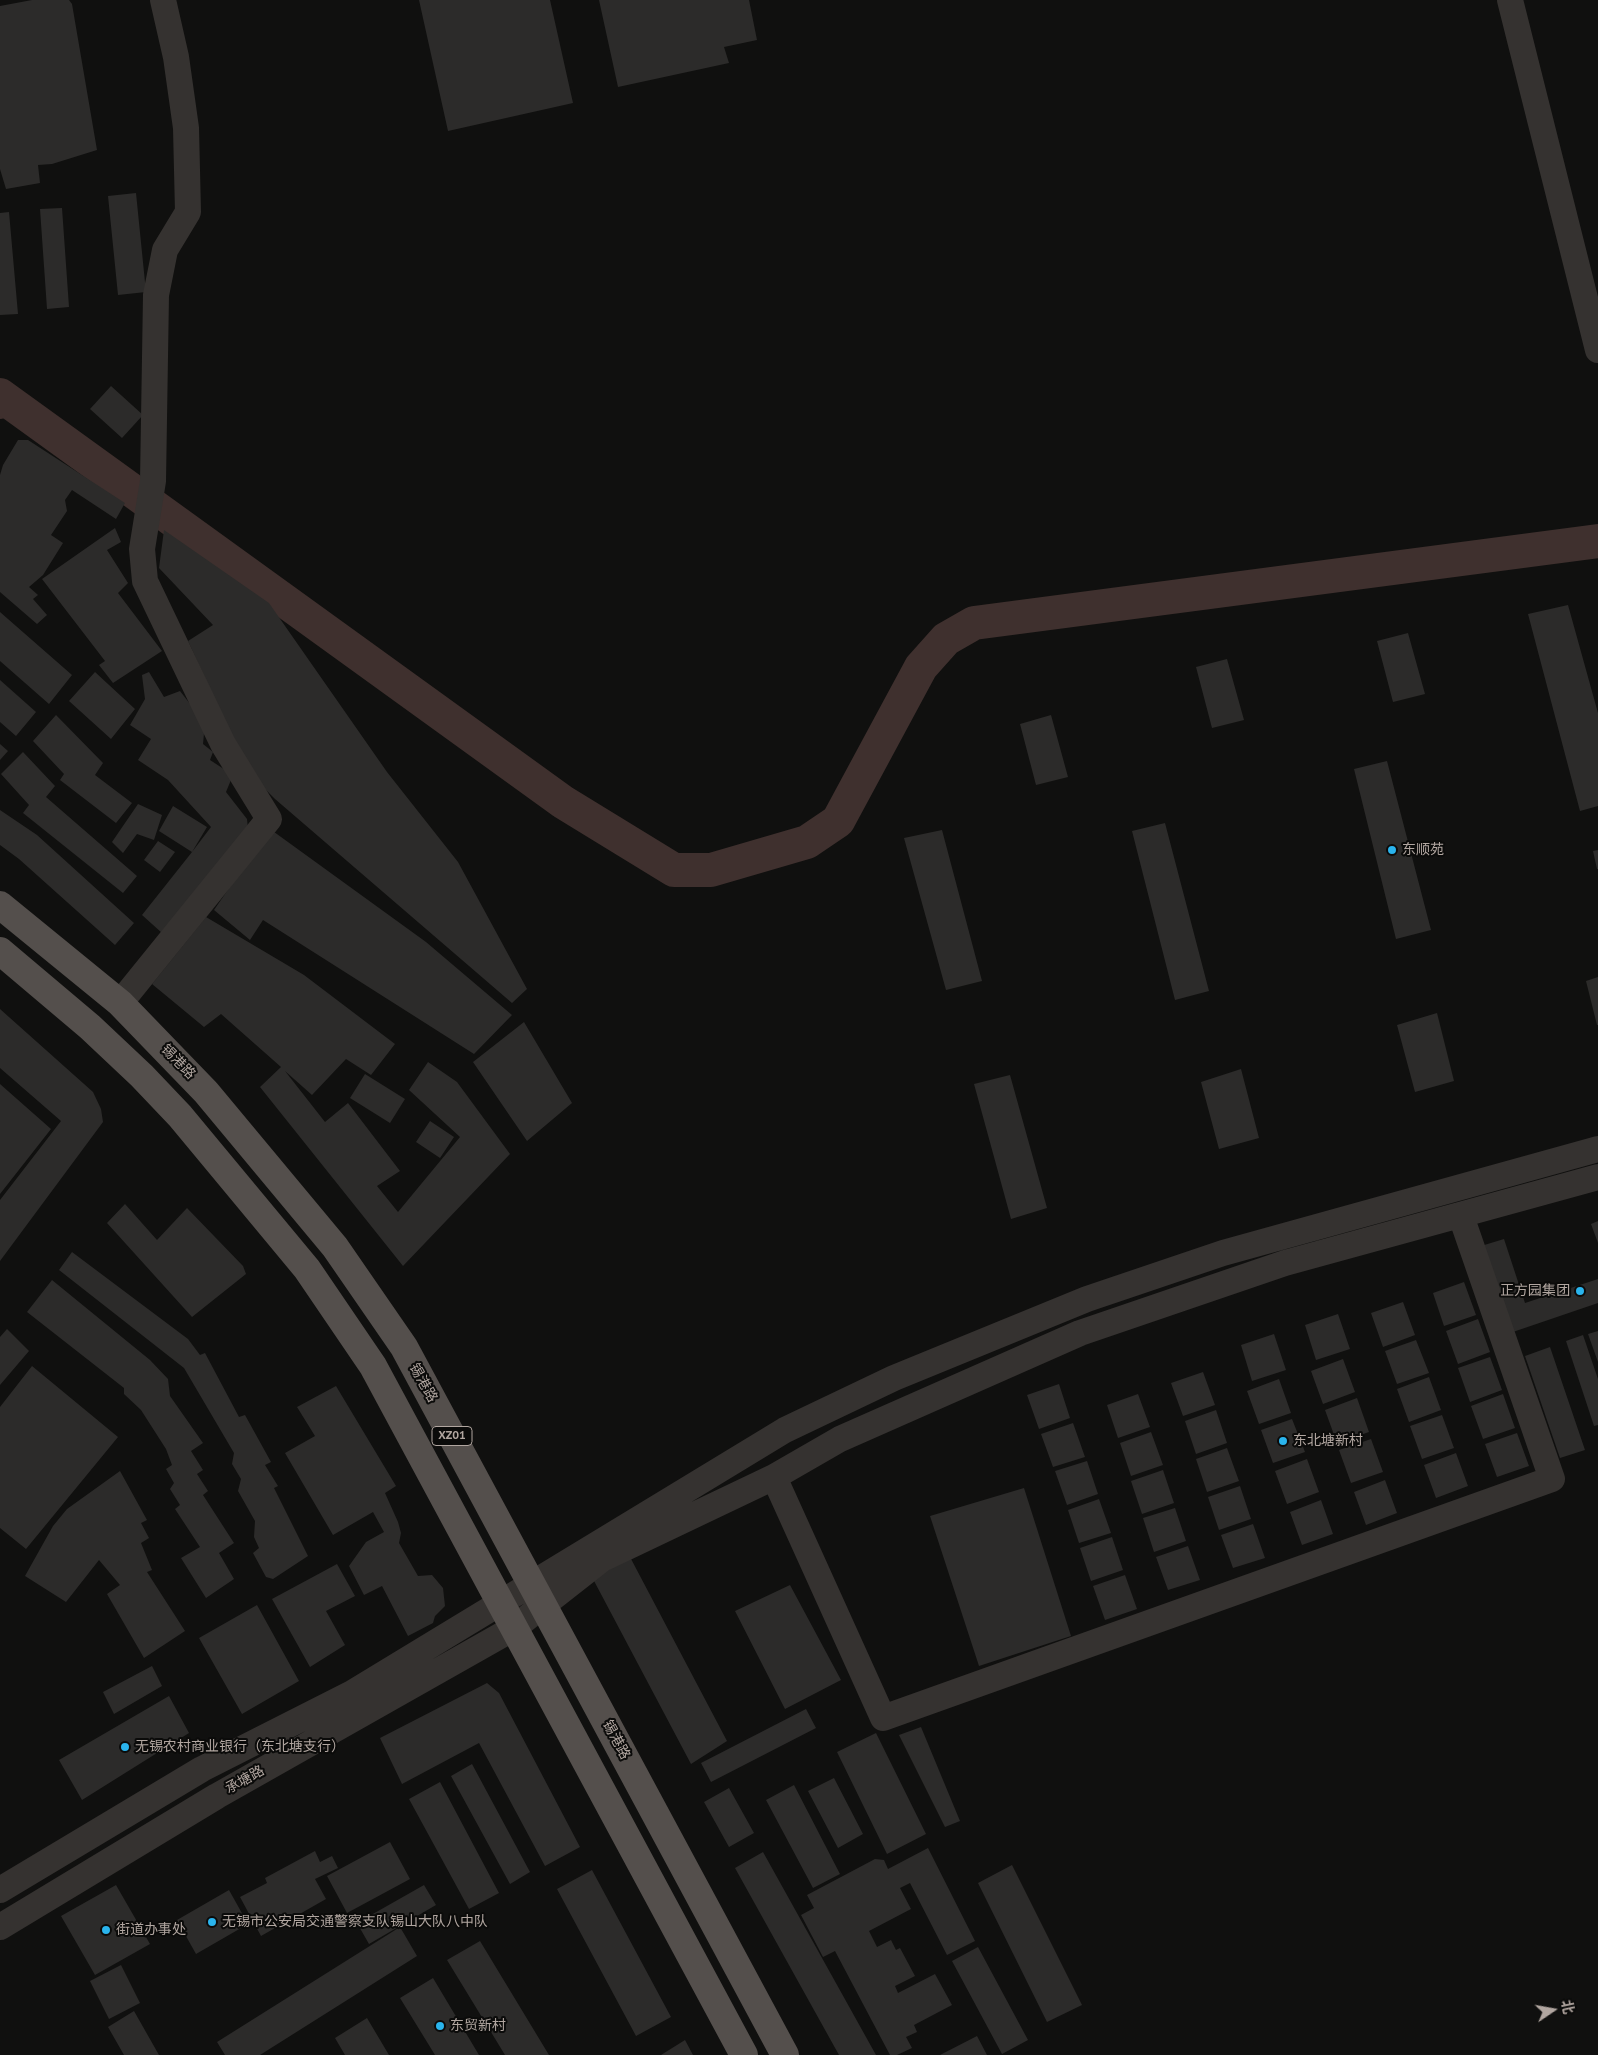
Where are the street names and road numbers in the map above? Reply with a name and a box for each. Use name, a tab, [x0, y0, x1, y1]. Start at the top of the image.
street label: 锡港路	[157, 1041, 199, 1083]
street label: 锡港路	[405, 1361, 441, 1405]
road number: XZ01	[432, 1426, 472, 1445]
street label: 锡港路	[599, 1718, 633, 1762]
street label: 承塘路	[223, 1762, 267, 1798]

